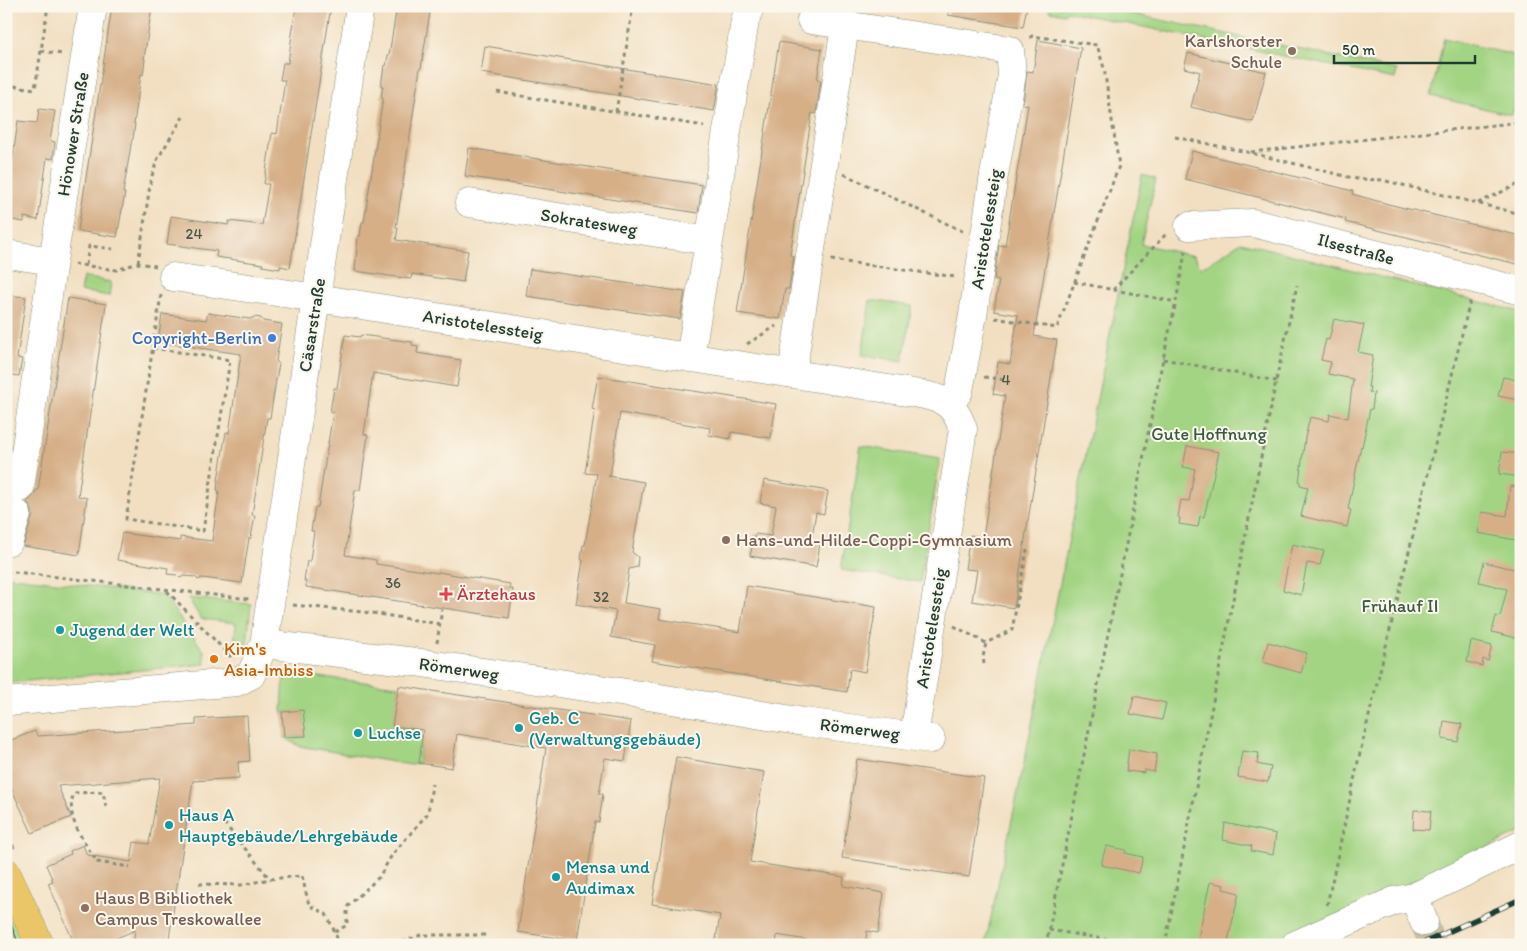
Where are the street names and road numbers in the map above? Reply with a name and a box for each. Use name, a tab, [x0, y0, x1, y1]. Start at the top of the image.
street label: Hönower Straße	[52, 70, 94, 198]
street label: Aristotelessteig	[966, 167, 1006, 291]
street label: Sokratesweg	[539, 203, 640, 241]
street label: Ilsestraße	[1315, 228, 1397, 270]
street label: Cäsarstraße	[294, 276, 330, 374]
street label: Aristotelessteig	[421, 305, 545, 345]
street label: Aristotelessteig	[911, 566, 951, 690]
street label: Römerweg	[418, 653, 501, 686]
street label: Römerweg	[819, 713, 902, 745]

